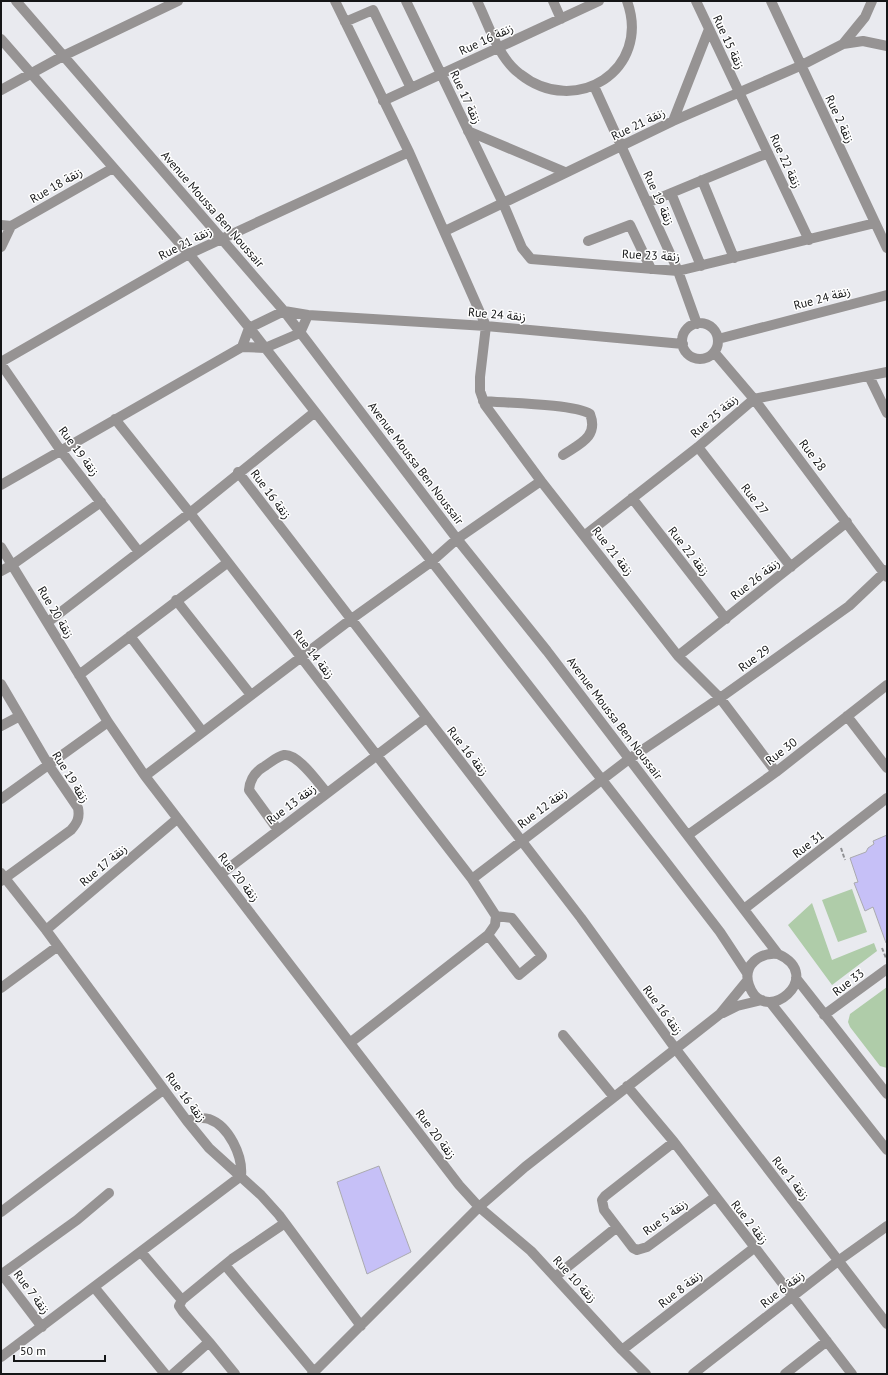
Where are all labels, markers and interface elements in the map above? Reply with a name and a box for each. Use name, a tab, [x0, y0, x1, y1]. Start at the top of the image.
street label: Rue 15 زنقة	[710, 12, 748, 72]
street label: Rue 16 زنقة	[456, 20, 516, 58]
street label: Rue 17 زنقة	[447, 68, 485, 126]
street label: Rue 2 زنقة	[822, 92, 858, 146]
street label: Rue 21 زنقة	[609, 105, 667, 143]
street label: Rue 22 زنقة	[767, 131, 805, 191]
street label: Avenue Moussa Ben Noussair	[158, 148, 268, 270]
street label: Rue 18 زنقة	[27, 164, 85, 206]
street label: Rue 19 زنقة	[640, 168, 678, 228]
street label: Rue 21 زنقة	[156, 223, 214, 263]
street label: Rue 23 زنقة	[622, 246, 680, 264]
street label: Rue 24 زنقة	[792, 283, 852, 313]
street label: Rue 24 زنقة	[467, 304, 527, 324]
street label: Rue 25 زنقة	[687, 391, 741, 441]
street label: Avenue Moussa Ben Noussair	[365, 399, 467, 527]
street label: Rue 19 زنقة	[56, 423, 102, 479]
street label: Rue 28	[796, 436, 830, 474]
street label: Rue 16 زنقة	[248, 466, 294, 522]
street label: Rue 27	[738, 480, 772, 518]
street label: Rue 21 زنقة	[589, 523, 637, 579]
street label: Rue 22 زنقة	[665, 523, 713, 579]
street label: Rue 26 زنقة	[727, 555, 783, 603]
street label: Rue 20 زنقة	[35, 583, 77, 641]
street label: Rue 14 زنقة	[290, 626, 338, 682]
street label: Rue 29	[735, 641, 773, 675]
street label: Avenue Moussa Ben Noussair	[564, 654, 666, 782]
street label: Rue 16 زنقة	[444, 723, 492, 779]
street label: Rue 30	[762, 734, 800, 768]
street label: Rue 19 زنقة	[49, 748, 93, 806]
street label: Rue 13 زنقة	[263, 781, 319, 827]
street label: Rue 12 زنقة	[514, 785, 570, 831]
street label: Rue 31	[789, 827, 827, 861]
street label: Rue 17 زنقة	[76, 841, 130, 889]
street label: Rue 20 زنقة	[215, 849, 263, 905]
street label: Rue 33	[829, 965, 867, 999]
street label: Rue 16 زنقة	[640, 982, 686, 1038]
street label: Rue 16 زنقة	[163, 1069, 209, 1125]
street label: Rue 20 زنقة	[413, 1106, 459, 1162]
street label: Rue 1 زنقة	[769, 1153, 813, 1203]
street label: Rue 5 زنقة	[640, 1196, 690, 1238]
street label: Rue 2 زنقة	[728, 1197, 772, 1247]
street label: Rue 10 زنقة	[550, 1252, 600, 1306]
street label: Rue 7 زنقة	[11, 1267, 53, 1317]
street label: Rue 8 زنقة	[655, 1267, 705, 1311]
street label: Rue 6 زنقة	[757, 1267, 807, 1311]
scale bar	[14, 1337, 105, 1363]
text: 50 m	[20, 1343, 46, 1358]

